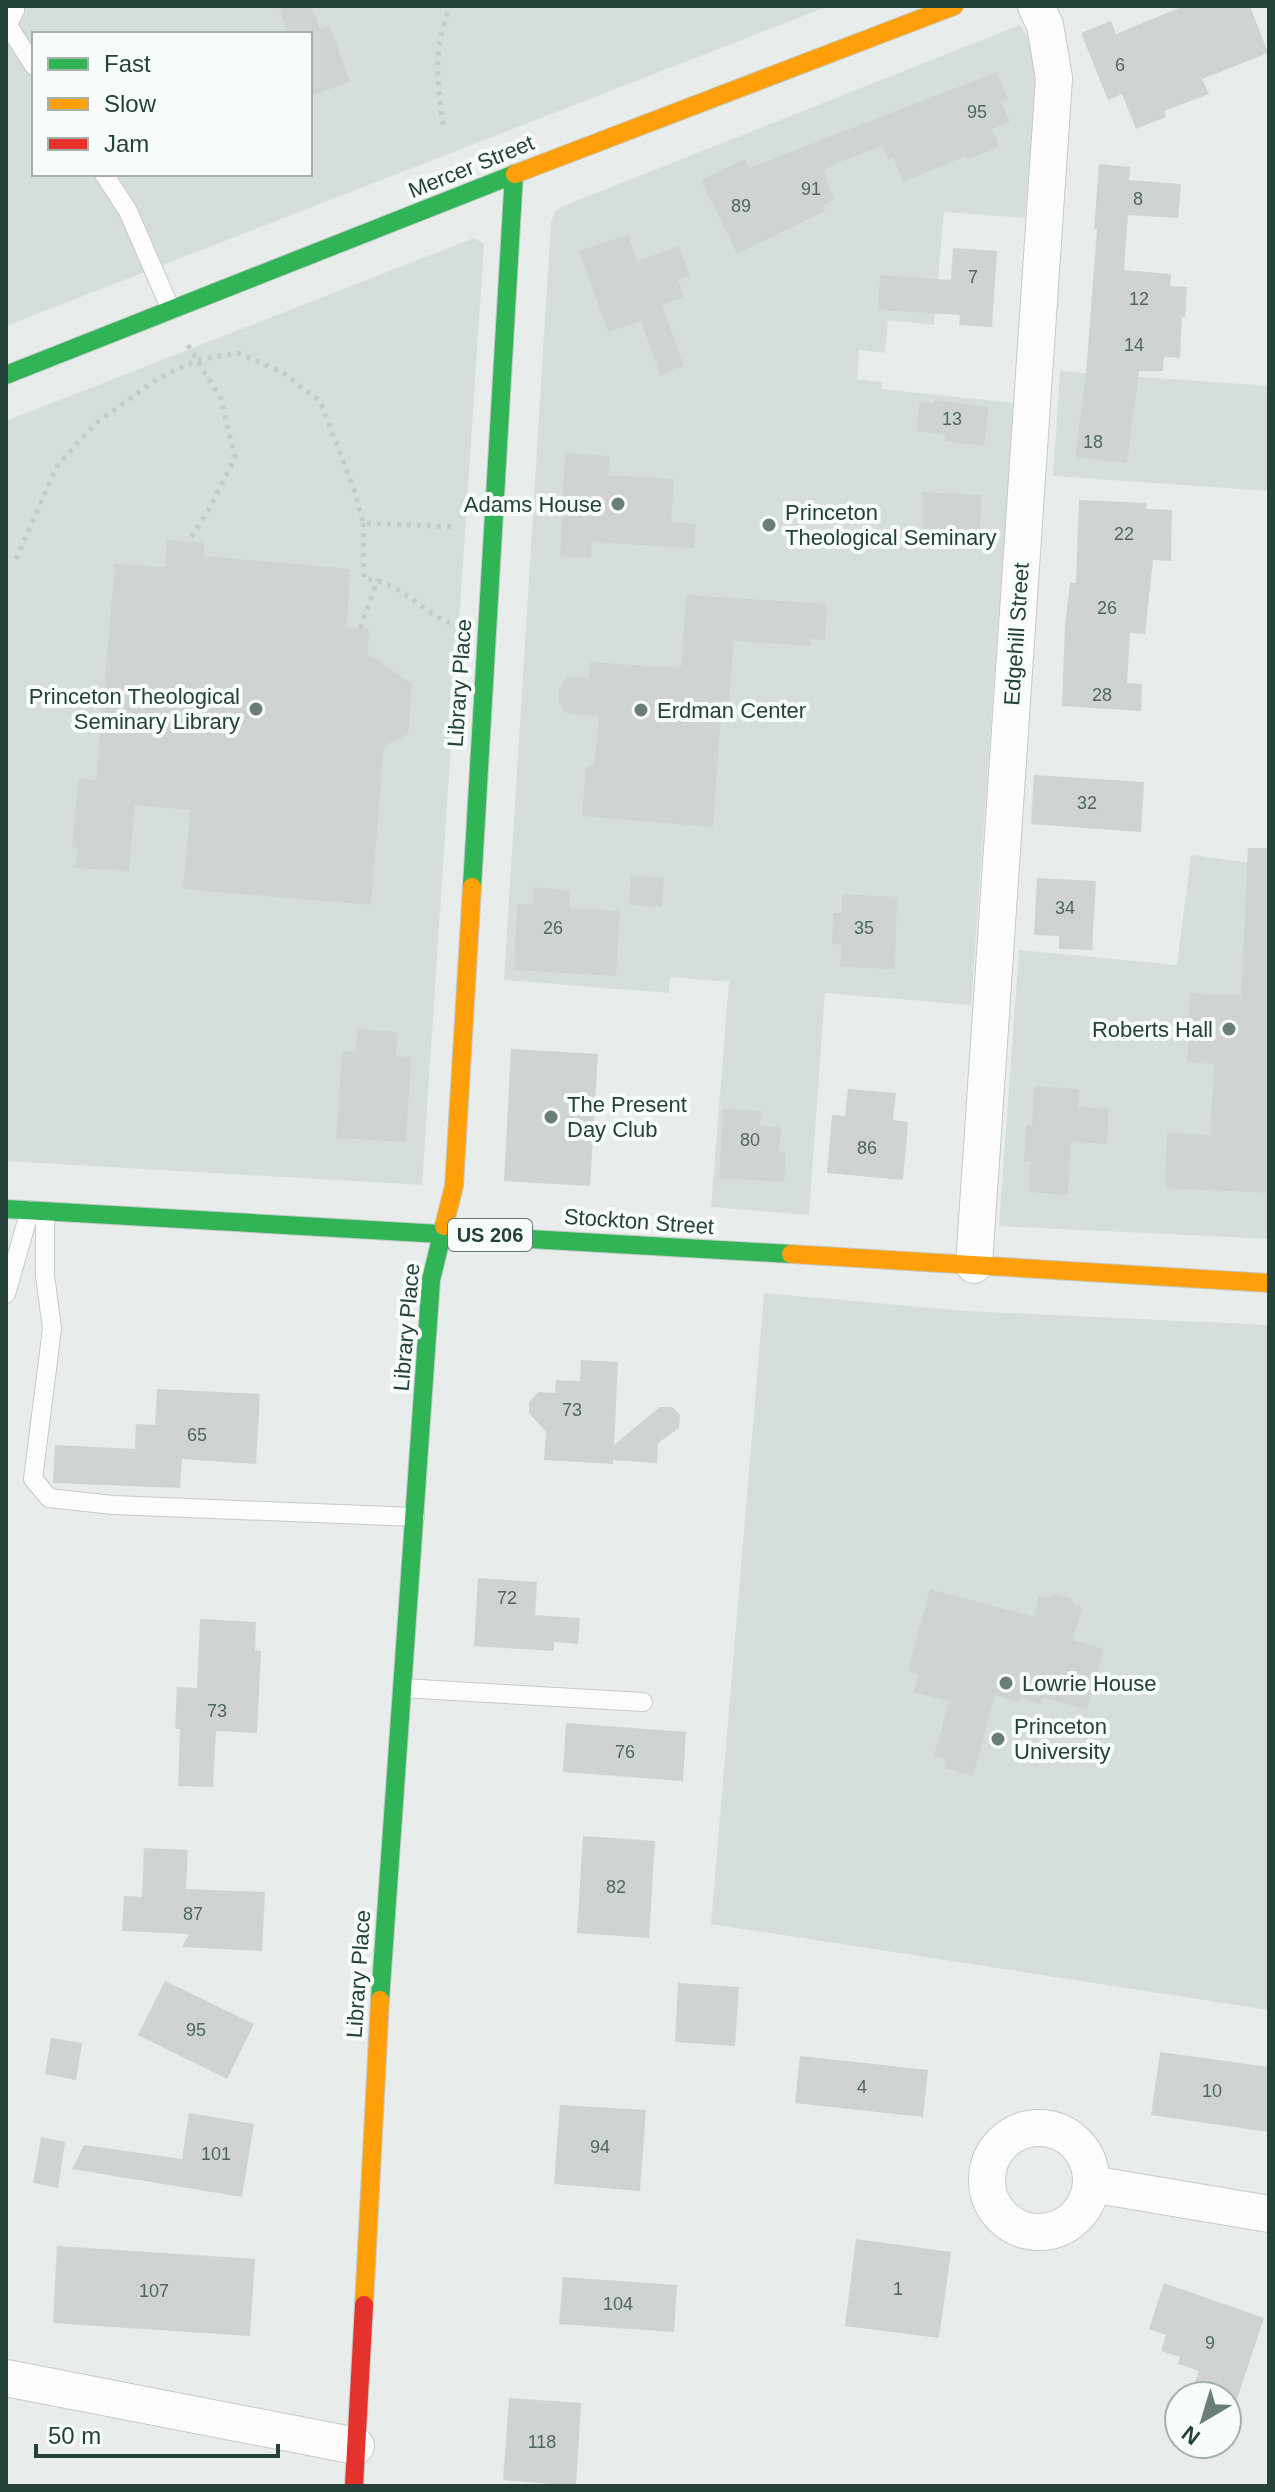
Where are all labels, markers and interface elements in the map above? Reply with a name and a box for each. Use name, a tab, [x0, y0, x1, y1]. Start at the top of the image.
legend	[32, 32, 312, 176]
text: Fast	[104, 50, 151, 77]
house number: 6	[1115, 55, 1125, 75]
text: Slow	[104, 90, 157, 117]
house number: 95	[967, 102, 987, 122]
text: Jam	[104, 130, 149, 157]
street label: Mercer Street	[405, 130, 538, 203]
house number: 91	[801, 179, 821, 199]
house number: 8	[1133, 189, 1143, 209]
house number: 89	[731, 196, 751, 216]
house number: 7	[968, 267, 978, 287]
house number: 12	[1129, 289, 1149, 309]
house number: 14	[1124, 335, 1144, 355]
house number: 13	[942, 409, 962, 429]
house number: 18	[1083, 432, 1103, 452]
place label: Adams House	[464, 492, 602, 517]
marker: Adams House	[609, 495, 627, 513]
place label: Princeton Theological Seminary	[785, 500, 997, 550]
marker: Princeton Theological Seminary	[760, 516, 778, 534]
house number: 22	[1114, 524, 1134, 544]
street label: Edgehill Street	[999, 562, 1034, 706]
house number: 26	[1097, 598, 1117, 618]
street label: Library Place	[443, 618, 476, 748]
place label: Princeton Theological Seminary Library	[29, 684, 240, 734]
house number: 28	[1092, 685, 1112, 705]
place label: Erdman Center	[657, 698, 806, 723]
marker: Princeton Theological Seminary Library	[247, 700, 265, 718]
marker: Erdman Center	[632, 701, 650, 719]
house number: 32	[1077, 793, 1097, 813]
house number: 34	[1055, 898, 1075, 918]
house number: 26	[543, 918, 563, 938]
house number: 35	[854, 918, 874, 938]
place label: Roberts Hall	[1092, 1017, 1213, 1042]
marker: Roberts Hall	[1220, 1020, 1238, 1038]
place label: The Present Day Club	[567, 1092, 687, 1142]
marker: The Present Day Club	[542, 1108, 560, 1126]
house number: 80	[740, 1130, 760, 1150]
house number: 86	[857, 1138, 877, 1158]
street label: Stockton Street	[563, 1204, 715, 1239]
road number: US 206	[448, 1219, 532, 1251]
street label: Library Place	[388, 1262, 425, 1392]
house number: 73	[562, 1400, 582, 1420]
house number: 65	[187, 1425, 207, 1445]
house number: 72	[497, 1588, 517, 1608]
place label: Lowrie House	[1022, 1671, 1157, 1696]
marker: Lowrie House	[997, 1674, 1015, 1692]
house number: 73	[207, 1701, 227, 1721]
place label: Princeton University	[1014, 1714, 1111, 1764]
marker: Princeton University	[989, 1730, 1007, 1748]
house number: 76	[615, 1742, 635, 1762]
house number: 82	[606, 1877, 626, 1897]
house number: 87	[183, 1904, 203, 1924]
street label: Library Place	[342, 1909, 375, 2039]
house number: 95	[186, 2020, 206, 2040]
house number: 4	[857, 2077, 867, 2097]
house number: 10	[1202, 2081, 1222, 2101]
house number: 94	[590, 2137, 610, 2157]
house number: 101	[201, 2144, 231, 2164]
house number: 1	[893, 2279, 903, 2299]
house number: 107	[139, 2281, 169, 2301]
house number: 104	[603, 2294, 633, 2314]
house number: 9	[1205, 2333, 1215, 2353]
north arrow	[1163, 2380, 1243, 2460]
scale bar	[36, 2408, 278, 2458]
text: N	[1177, 2421, 1205, 2450]
text: 50 m	[48, 2422, 101, 2449]
house number: 118	[528, 2432, 556, 2452]

